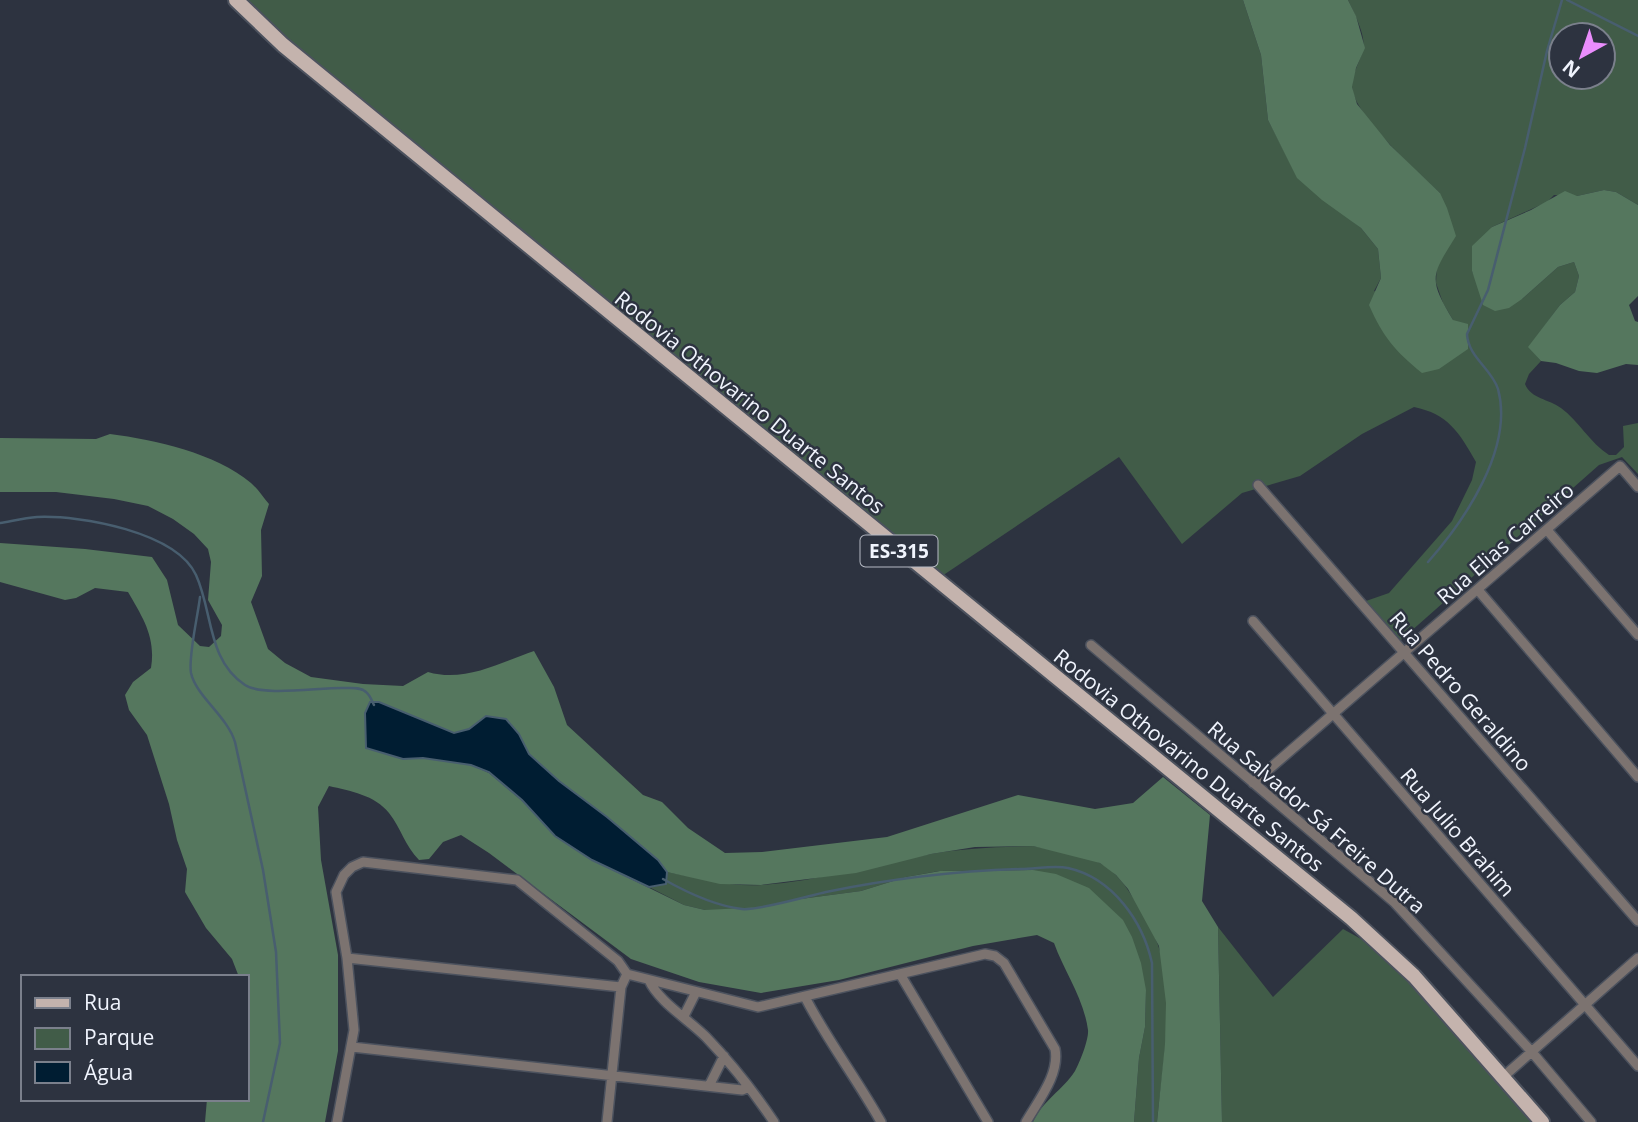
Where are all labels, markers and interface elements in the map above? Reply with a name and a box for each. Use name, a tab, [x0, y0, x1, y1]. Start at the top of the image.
north arrow	[1547, 21, 1617, 91]
text: N	[1557, 54, 1585, 84]
street label: Rodovia Othovarino Duarte Santos	[609, 284, 891, 520]
street label: Rua Elias Carreiro	[1431, 476, 1579, 610]
road number: ES-315	[860, 536, 937, 566]
street label: Rua Pedro Geraldino	[1384, 605, 1538, 777]
street label: Rodovia Othovarino Duarte Santos	[1048, 642, 1330, 878]
street label: Rua Salvador Sá Freire Dutra	[1202, 715, 1432, 919]
street label: Rua Julio Brahim	[1394, 762, 1522, 902]
legend	[21, 975, 248, 1101]
text: Rua	[84, 988, 122, 1016]
text: Parque	[84, 1023, 154, 1051]
text: Água	[84, 1058, 133, 1086]

